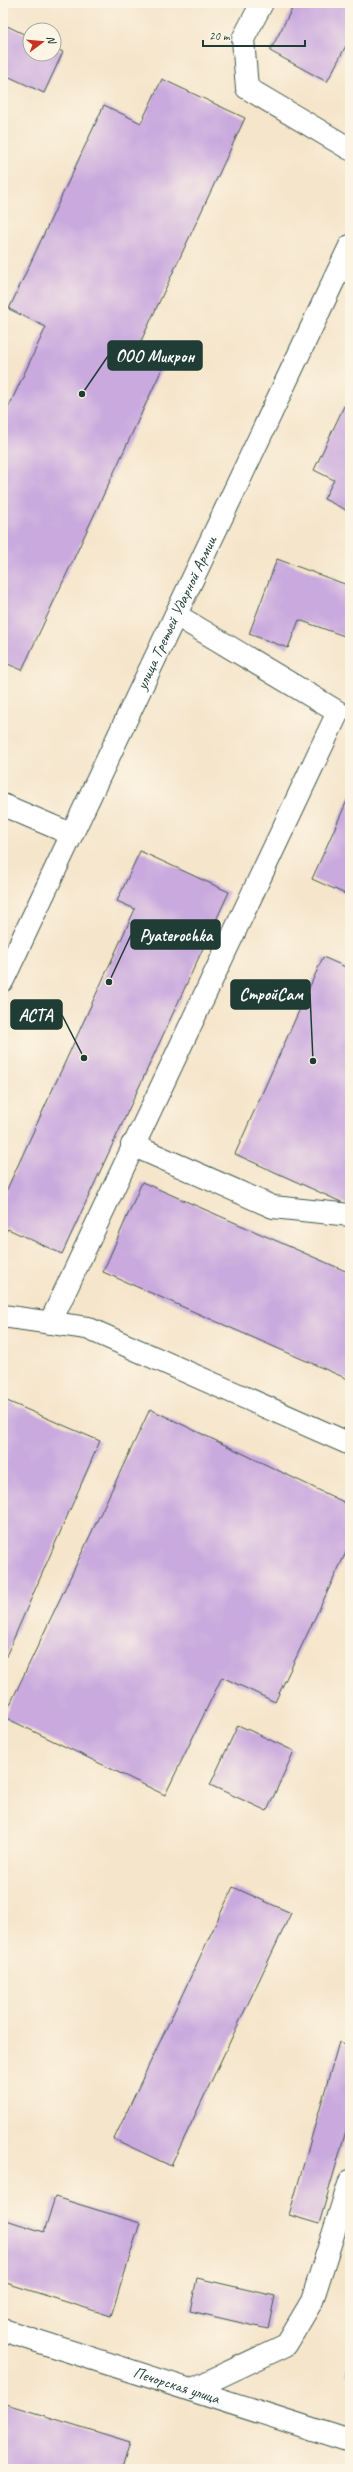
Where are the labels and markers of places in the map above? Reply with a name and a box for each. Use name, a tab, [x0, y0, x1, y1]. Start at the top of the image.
callout: ООО Микрон	[108, 341, 202, 370]
callout: Pyaterochka	[131, 920, 220, 949]
callout: СтройСам	[231, 980, 310, 1009]
callout: АСТА	[11, 1000, 62, 1029]

